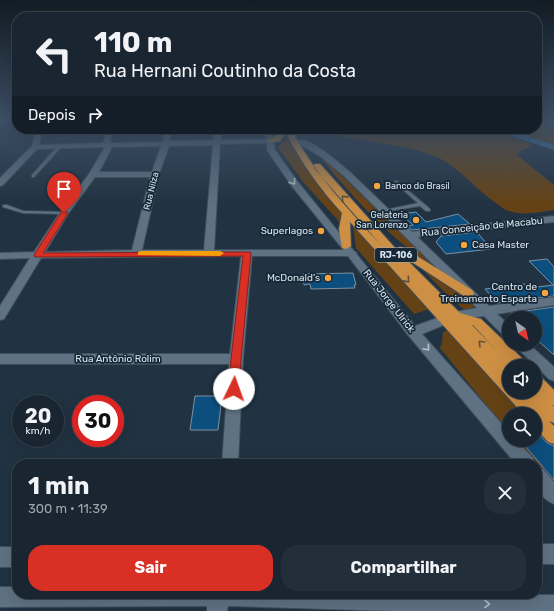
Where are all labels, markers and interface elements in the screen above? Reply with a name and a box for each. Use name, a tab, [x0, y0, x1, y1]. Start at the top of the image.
text: 110 m	[94, 26, 172, 59]
icon: left	[28, 28, 80, 80]
text: Rua Hernani Coutinho da Costa	[94, 60, 356, 82]
icon: right	[84, 104, 106, 126]
text: Depois	[28, 106, 76, 124]
street label: Rua Nilza	[141, 171, 161, 211]
pin	[47, 172, 81, 213]
one-way arrow	[289, 177, 296, 184]
icon: arrive	[53, 178, 75, 200]
marker: Banco do Brasil	[372, 181, 382, 191]
place label: Banco do Brasil	[385, 181, 450, 191]
one-way arrow	[342, 195, 349, 202]
place label: Gelateria San Lorenzo	[356, 210, 408, 230]
marker: Gelateria San Lorenzo	[411, 215, 421, 225]
street label: Rua Conceição de Macabu	[421, 215, 543, 239]
place label: Superlagos	[261, 225, 313, 237]
marker: Superlagos	[316, 226, 326, 236]
place label: Casa Master	[472, 239, 529, 251]
marker: Casa Master	[459, 240, 469, 250]
road number: RJ-106	[375, 248, 417, 262]
street label: Rua Jorge Ulrick	[361, 267, 418, 336]
place label: McDonald's	[267, 272, 320, 284]
marker: McDonald's	[323, 273, 333, 283]
one-way arrow	[402, 275, 409, 283]
place label: Centro de Treinamento Esparta	[440, 281, 537, 305]
marker: Centro de Treinamento Esparta	[540, 288, 550, 298]
north arrow	[502, 311, 542, 351]
map controls	[502, 311, 542, 447]
one-way arrow	[478, 340, 486, 348]
one-way arrow	[423, 344, 430, 351]
street label: Rua Antônio Rolim	[75, 353, 161, 365]
button: sound	[502, 359, 542, 399]
position arrow	[213, 368, 255, 410]
speed limit sign: 30	[72, 395, 124, 447]
text: 20	[25, 404, 51, 428]
button: search	[502, 407, 542, 447]
text: km/h	[26, 425, 50, 437]
text: 1 min	[28, 472, 89, 500]
button: close	[484, 472, 526, 514]
text: 300 m · 11:39	[28, 501, 108, 516]
button: Sair	[28, 545, 273, 591]
button: Compartilhar	[281, 545, 526, 591]
one-way arrow	[484, 599, 490, 608]

